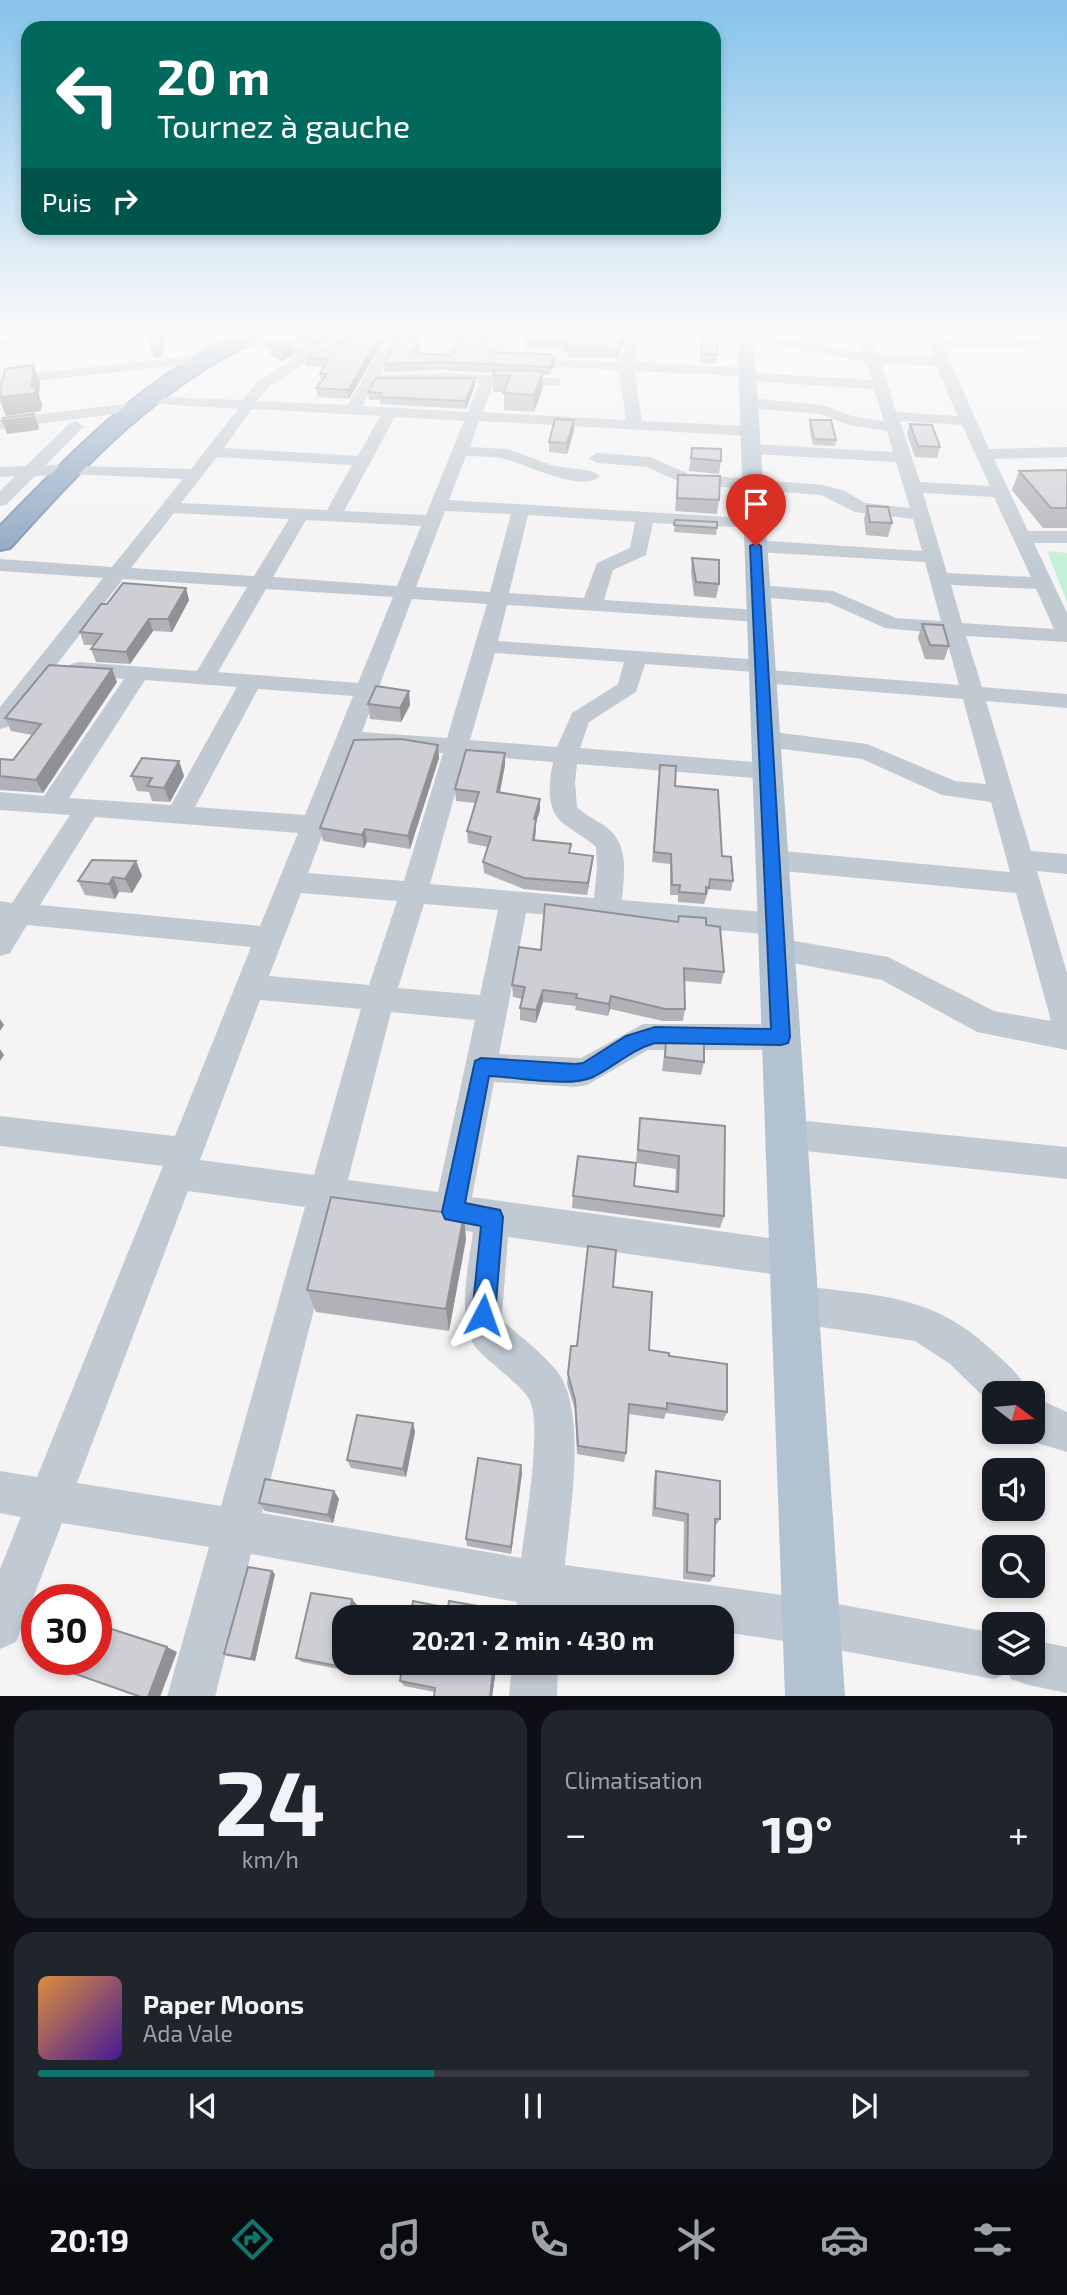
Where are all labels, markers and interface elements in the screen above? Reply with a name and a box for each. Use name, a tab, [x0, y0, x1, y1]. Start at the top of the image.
text: 20 m	[157, 46, 270, 105]
icon: left	[42, 49, 133, 140]
text: Tournez à gauche	[157, 106, 410, 144]
icon: right	[106, 182, 144, 220]
text: Puis	[42, 186, 92, 217]
pin	[726, 474, 786, 546]
icon: arrive	[737, 485, 775, 523]
position arrow	[446, 1278, 520, 1352]
north arrow	[982, 1381, 1045, 1444]
map controls	[982, 1381, 1045, 1675]
button: sound	[982, 1458, 1045, 1521]
button: search	[982, 1535, 1045, 1598]
speed limit sign: 30	[21, 1584, 112, 1675]
button: layers	[982, 1612, 1045, 1675]
text: 20:21 · 2 min · 430 m	[412, 1624, 654, 1655]
text: 24	[215, 1745, 326, 1854]
text: Climatisation	[565, 1766, 703, 1794]
text: 19°	[762, 1801, 833, 1863]
text: −	[565, 1810, 587, 1856]
text: +	[1008, 1810, 1029, 1856]
text: km/h	[242, 1845, 299, 1873]
text: Paper Moons	[143, 1988, 304, 2019]
text: Ada Vale	[143, 2019, 233, 2047]
icon: previous	[184, 2087, 222, 2125]
icon: pause	[514, 2087, 552, 2125]
icon: next	[845, 2087, 883, 2125]
icon: directions	[228, 2215, 277, 2264]
icon: music	[376, 2215, 425, 2264]
icon: phone	[524, 2215, 573, 2264]
icon: climate	[672, 2215, 721, 2264]
icon: car	[820, 2215, 869, 2264]
icon: filters	[968, 2215, 1017, 2264]
text: 20:19	[50, 2220, 129, 2258]

